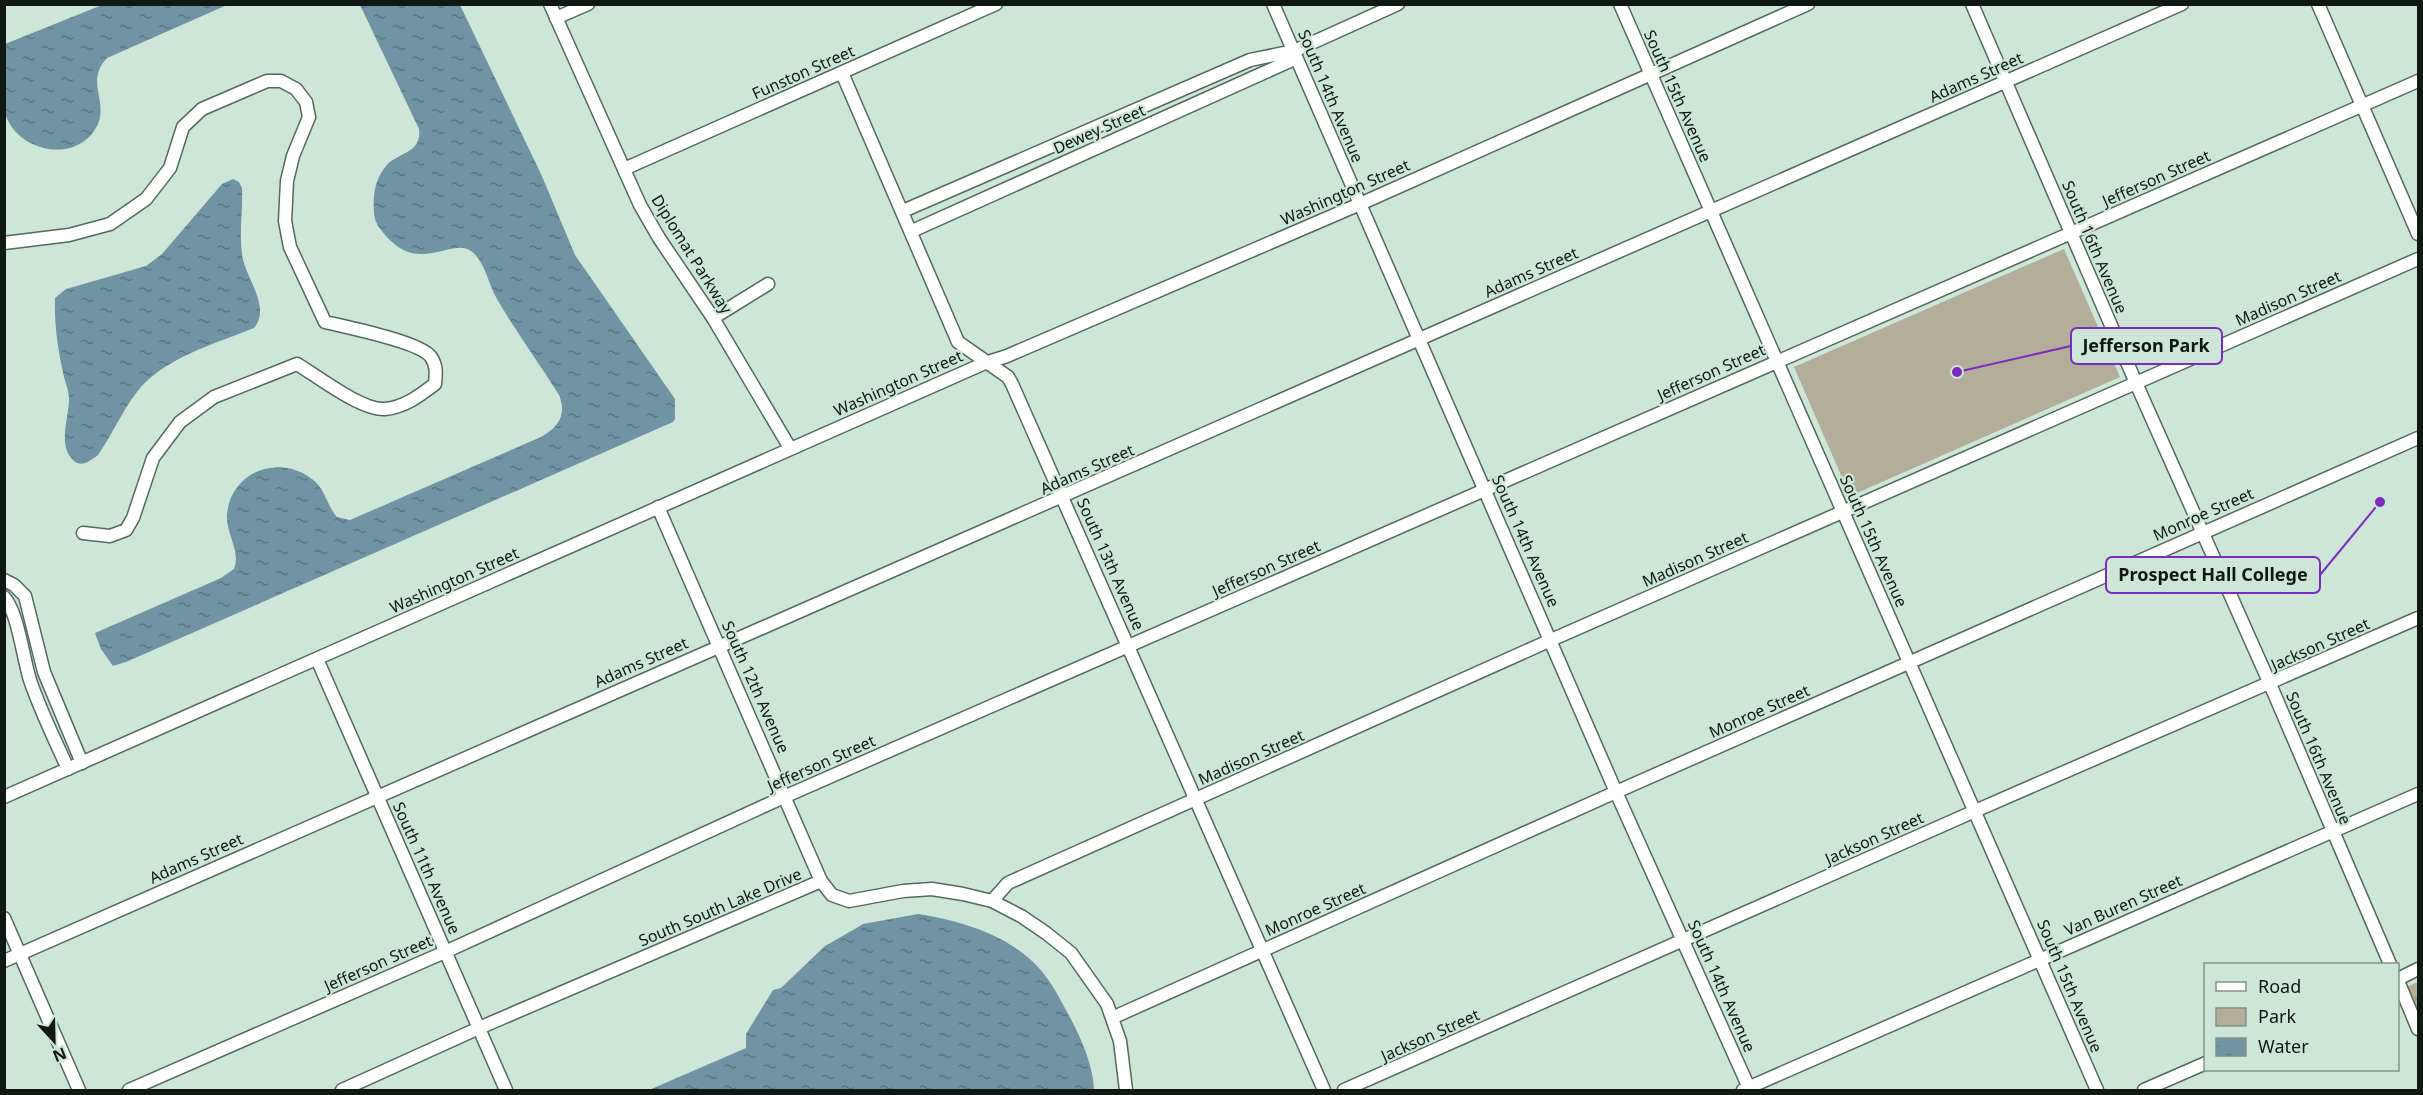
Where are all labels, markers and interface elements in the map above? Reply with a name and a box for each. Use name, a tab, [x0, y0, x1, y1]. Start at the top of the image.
street label: South 14th Avenue	[1293, 26, 1369, 166]
street label: South 15th Avenue	[1639, 26, 1717, 166]
street label: Funston Street	[748, 40, 858, 104]
street label: Adams Street	[1926, 46, 2027, 107]
street label: Dewey Street	[1049, 99, 1149, 159]
street label: Jefferson Street	[2097, 144, 2214, 212]
street label: Washington Street	[1277, 154, 1413, 230]
street label: South 16th Avenue	[2057, 177, 2133, 317]
street label: Diplomat Parkway	[646, 190, 738, 319]
street label: Adams Street	[1481, 241, 1582, 302]
street label: Madison Street	[2232, 265, 2345, 331]
callout: Jefferson Park	[2071, 328, 2222, 364]
text: Jefferson Park	[2080, 333, 2210, 357]
street label: Jefferson Street	[1652, 338, 1769, 406]
street label: Washington Street	[830, 345, 966, 421]
street label: Adams Street	[1037, 438, 1138, 499]
street label: South 14th Avenue	[1487, 471, 1565, 611]
street label: South 15th Avenue	[1835, 471, 1913, 611]
street label: Monroe Street	[2149, 482, 2257, 546]
street label: South 13th Avenue	[1072, 494, 1150, 634]
street label: Madison Street	[1639, 526, 1752, 592]
street label: Jefferson Street	[1207, 534, 1324, 602]
street label: Washington Street	[386, 542, 522, 618]
callout: Prospect Hall College	[2106, 557, 2320, 593]
text: Prospect Hall College	[2118, 562, 2308, 586]
street label: Jackson Street	[2265, 612, 2373, 676]
street label: South 12th Avenue	[717, 617, 795, 757]
street label: Adams Street	[591, 631, 692, 692]
street label: Monroe Street	[1705, 679, 1813, 743]
street label: South 16th Avenue	[2281, 688, 2357, 828]
street label: Madison Street	[1195, 724, 1308, 790]
street label: Jefferson Street	[762, 729, 879, 797]
street label: South 11th Avenue	[388, 798, 466, 938]
street label: Jackson Street	[1819, 806, 1927, 870]
street label: Adams Street	[146, 827, 247, 888]
street label: South South Lake Drive	[635, 863, 805, 951]
street label: Van Buren Street	[2061, 869, 2186, 941]
street label: Monroe Street	[1261, 877, 1369, 941]
street label: South 14th Avenue	[1683, 916, 1761, 1056]
street label: South 15th Avenue	[2032, 916, 2108, 1056]
street label: Jefferson Street	[319, 929, 436, 997]
legend	[2204, 963, 2399, 1071]
text: Road	[2258, 974, 2301, 998]
street label: Jackson Street	[1375, 1003, 1483, 1067]
text: Park	[2258, 1004, 2296, 1028]
north arrow	[24, 1011, 84, 1071]
text: Water	[2258, 1034, 2309, 1058]
text: N	[49, 1042, 70, 1068]

